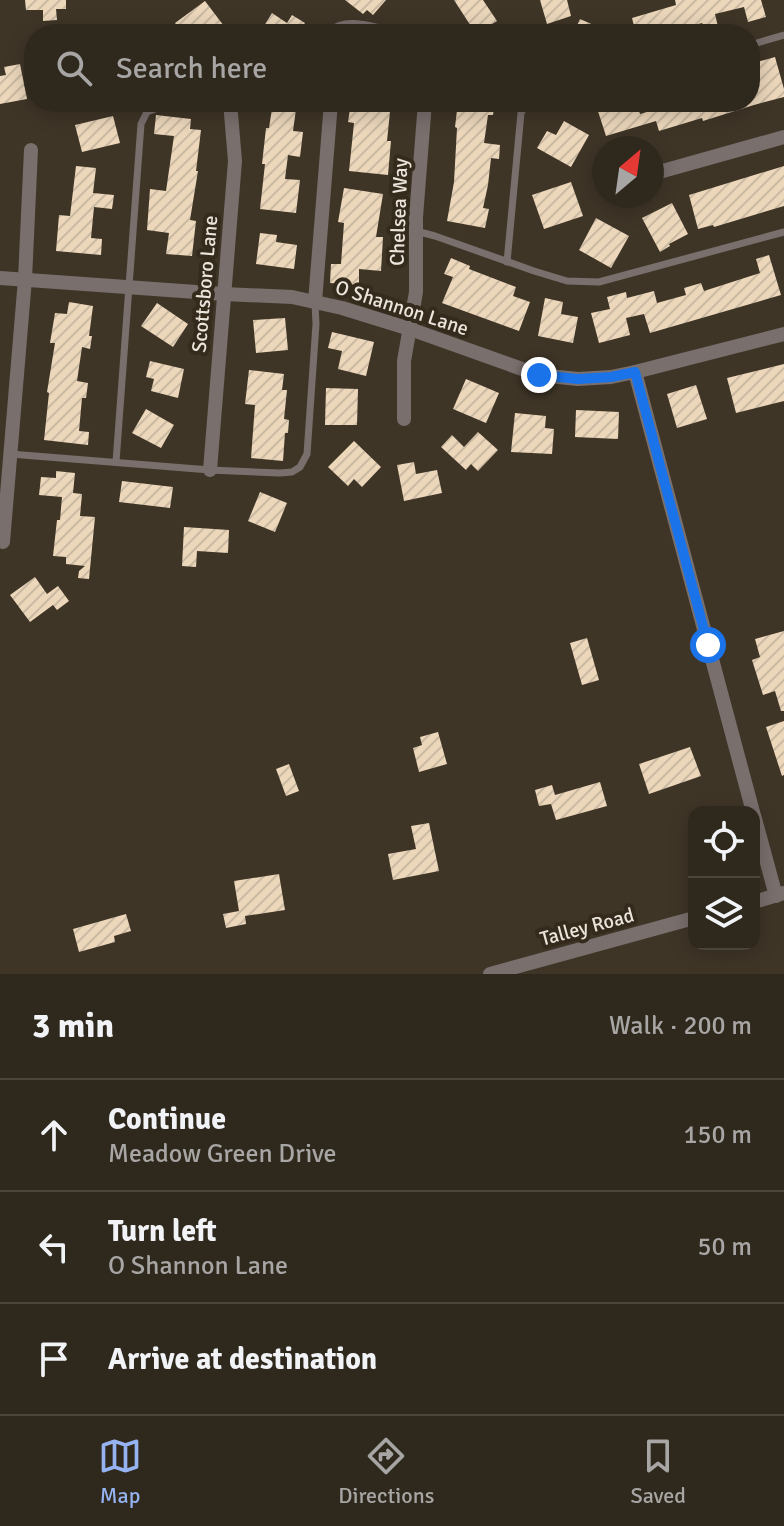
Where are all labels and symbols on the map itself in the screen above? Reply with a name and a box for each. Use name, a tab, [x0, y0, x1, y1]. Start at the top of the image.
north arrow	[592, 136, 664, 208]
street label: Chelsea Way	[385, 157, 413, 266]
street label: Scottsboro Lane	[187, 214, 223, 354]
street label: O Shannon Lane	[332, 275, 472, 341]
route end	[521, 357, 557, 393]
route start	[690, 627, 726, 663]
street label: Talley Road	[537, 902, 637, 952]

